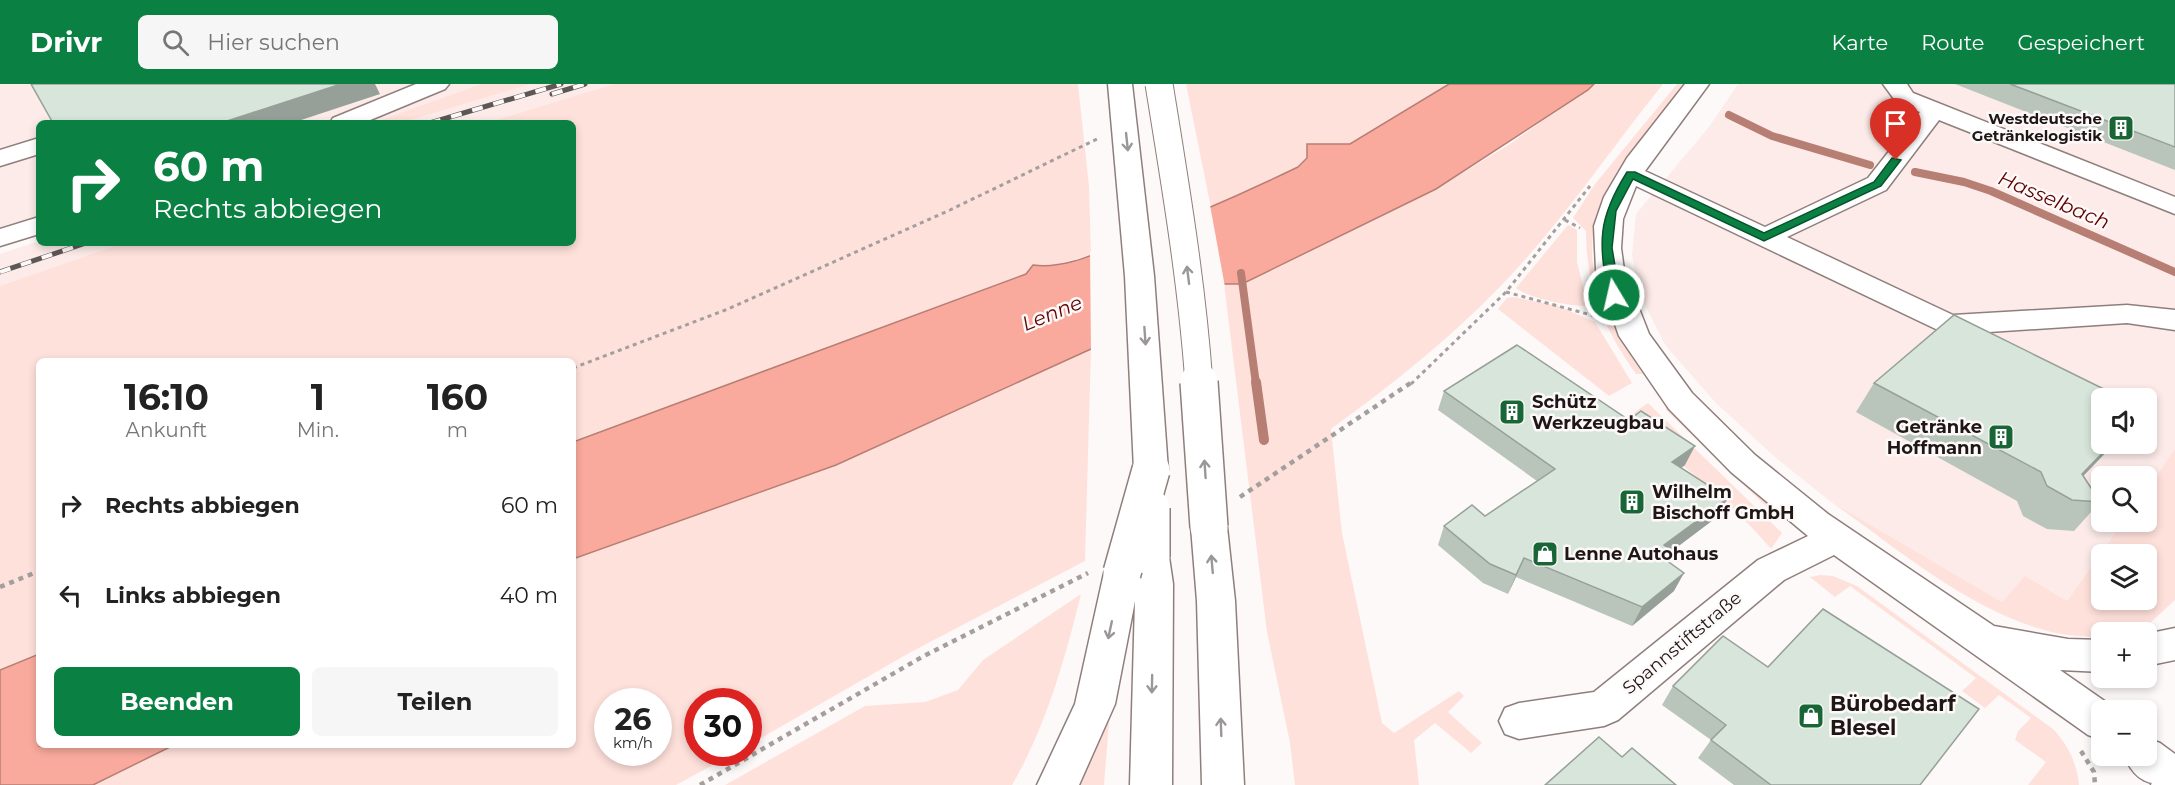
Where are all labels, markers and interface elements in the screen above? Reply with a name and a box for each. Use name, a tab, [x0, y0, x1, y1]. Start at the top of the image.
search box	[138, 15, 558, 69]
text: Drivr	[30, 25, 102, 59]
icon: search	[159, 26, 192, 59]
text: Hier suchen	[207, 29, 340, 56]
text: Karte	[1832, 30, 1888, 55]
text: Route	[1921, 30, 1984, 55]
text: Gespeichert	[2017, 30, 2145, 55]
pin	[1870, 98, 1921, 160]
icon: arrive	[1879, 107, 1912, 140]
place label: Westdeutsche Getränkelogistik	[1972, 109, 2102, 145]
building icon: Westdeutsche Getränkelogistik	[2106, 113, 2136, 143]
one-way arrow	[1122, 132, 1133, 151]
text: 60 m	[153, 140, 264, 192]
icon: right	[54, 144, 132, 222]
water label: Hasselbach	[1995, 166, 2113, 234]
text: Rechts abbiegen	[153, 192, 382, 225]
position arrow	[1582, 263, 1646, 327]
one-way arrow	[1182, 265, 1193, 285]
water label: Lenne	[1018, 290, 1086, 336]
one-way arrow	[1140, 326, 1151, 346]
text: 16:10	[124, 375, 209, 419]
text: 1	[311, 375, 325, 419]
text: 160	[427, 375, 488, 419]
map controls	[2091, 388, 2157, 766]
button: sound	[2091, 388, 2157, 454]
place label: Schütz Werkzeugbau	[1532, 391, 1664, 434]
building icon: Schütz Werkzeugbau	[1497, 397, 1527, 427]
place label: Getränke Hoffmann	[1887, 416, 1982, 459]
text: Ankunft	[126, 418, 207, 442]
text: Min.	[297, 418, 339, 442]
text: m	[447, 418, 468, 442]
building icon: Getränke Hoffmann	[1986, 422, 2016, 452]
one-way arrow	[1199, 460, 1210, 480]
button: search	[2091, 466, 2157, 532]
place label: Wilhelm Bischoff GmbH	[1652, 481, 1795, 524]
building icon: Wilhelm Bischoff GmbH	[1617, 487, 1647, 517]
icon: right	[54, 489, 87, 522]
text: Rechts abbiegen	[105, 492, 300, 519]
text: 60 m	[501, 492, 558, 519]
shop icon: Lenne Autohaus	[1530, 539, 1560, 569]
place label: Lenne Autohaus	[1564, 543, 1719, 565]
button: layers	[2091, 544, 2157, 610]
one-way arrow	[1206, 555, 1217, 575]
icon: left	[54, 579, 87, 612]
text: Links abbiegen	[105, 582, 281, 609]
text: 40 m	[500, 582, 558, 609]
street label: Spannstiftstraße	[1618, 587, 1746, 699]
one-way arrow	[1104, 620, 1115, 639]
button: +	[2091, 622, 2157, 688]
button: Beenden	[54, 667, 300, 736]
button: Teilen	[312, 667, 558, 736]
one-way arrow	[1147, 674, 1158, 694]
speed limit sign: 30	[684, 688, 762, 766]
place label: Bürobedarf Blesel	[1830, 691, 1956, 740]
button: −	[2091, 700, 2157, 766]
text: 26	[615, 701, 651, 738]
shop icon: Bürobedarf Blesel	[1796, 701, 1826, 731]
one-way arrow	[1215, 717, 1226, 737]
text: km/h	[613, 733, 653, 752]

